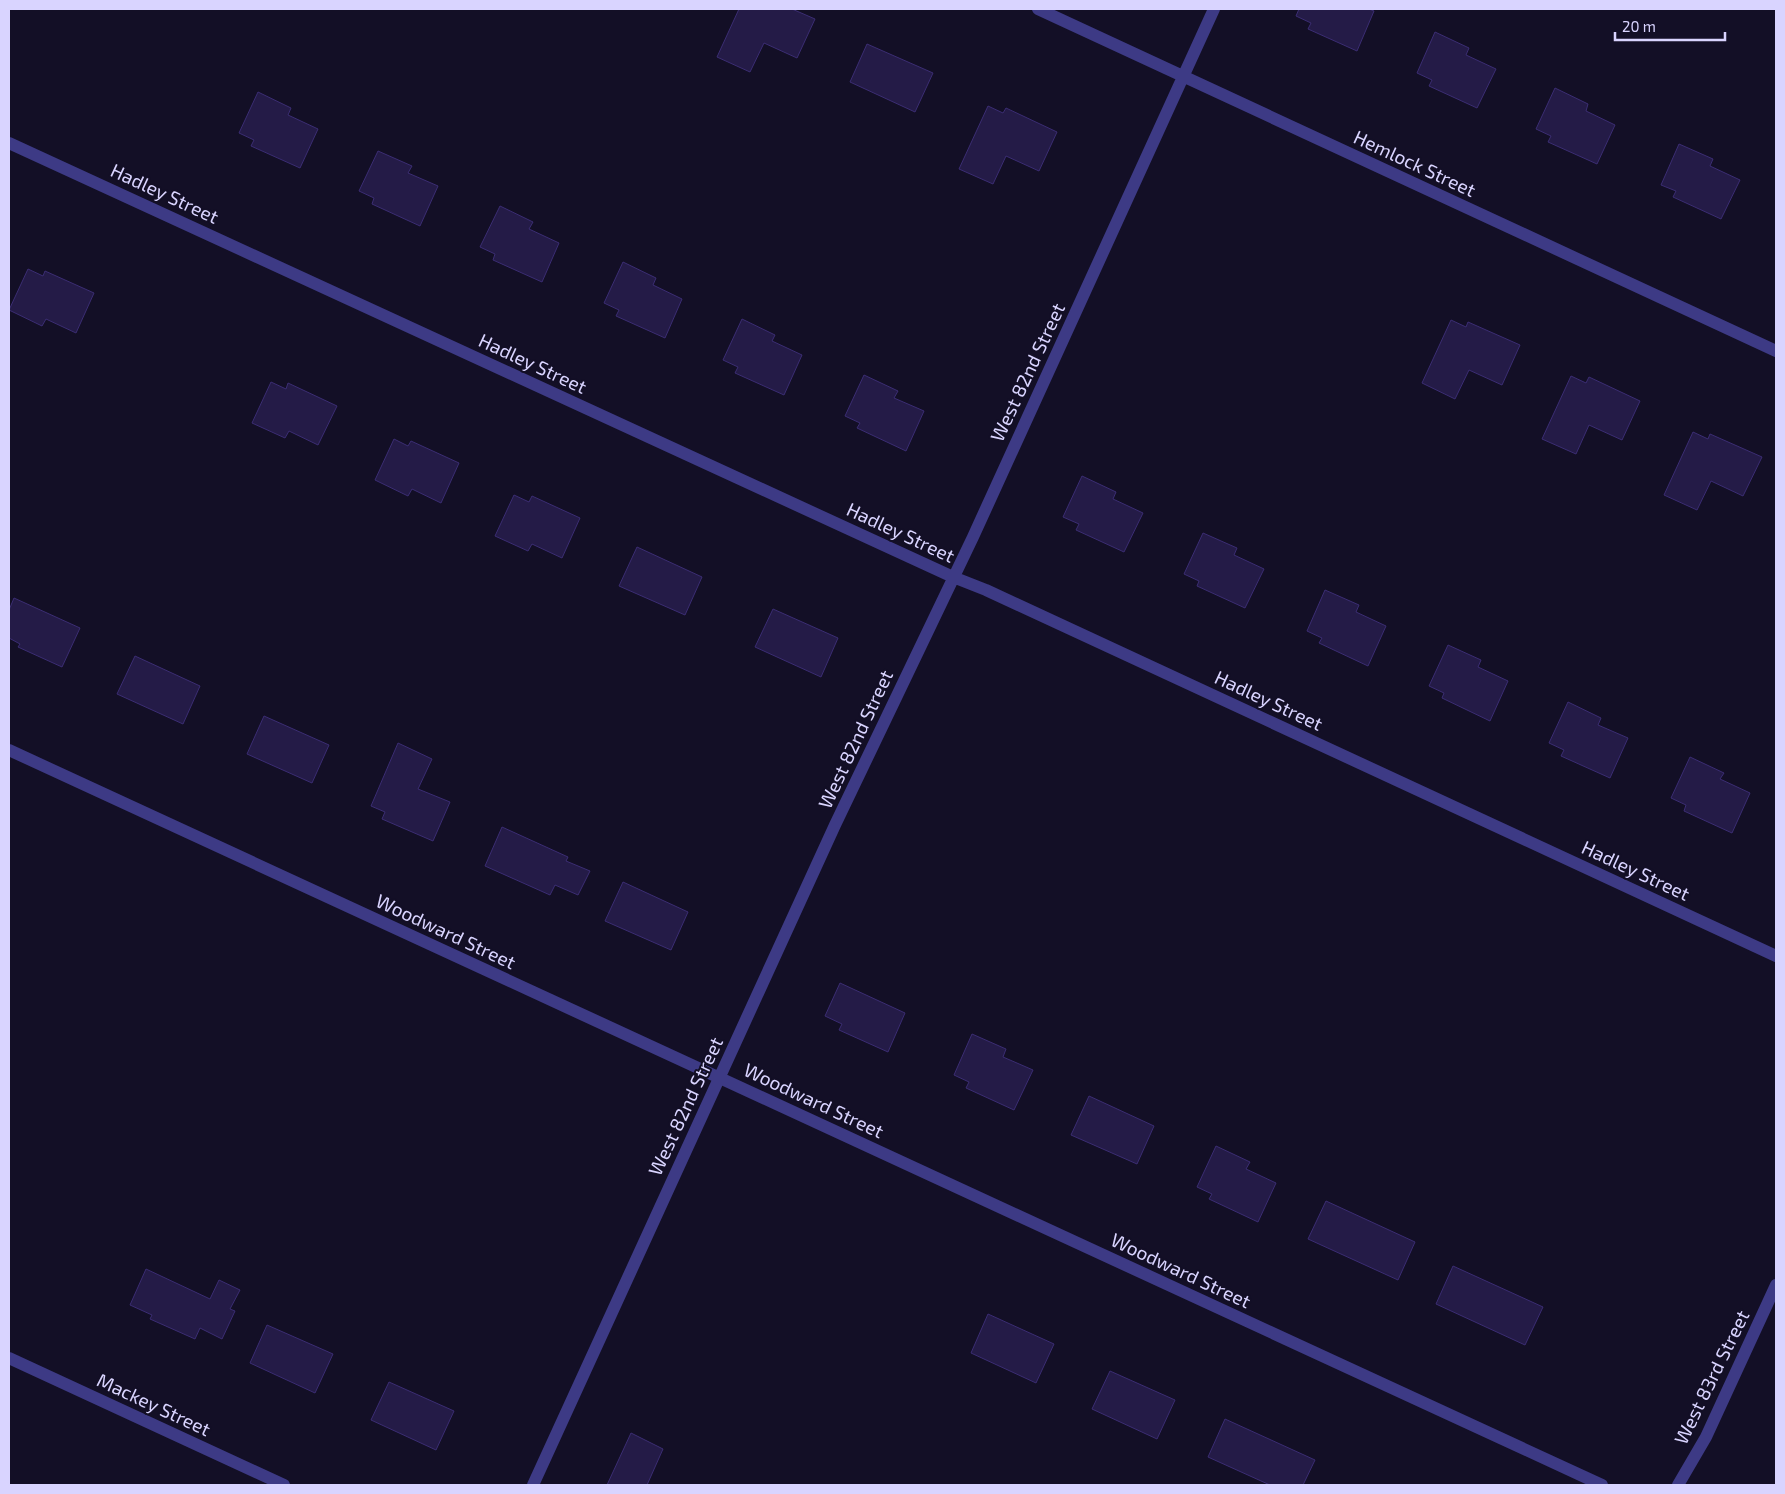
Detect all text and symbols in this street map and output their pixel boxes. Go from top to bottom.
scale bar [1615,10,1725,42]
text: 20 m [1622,17,1656,35]
street label: Hemlock Street [1350,125,1480,201]
street label: Hadley Street [107,158,223,228]
street label: West 82nd Street [985,299,1069,445]
street label: Hadley Street [475,328,591,398]
street label: Hadley Street [843,497,959,567]
street label: Hadley Street [1211,665,1327,735]
street label: West 82nd Street [813,666,897,812]
street label: Hadley Street [1578,835,1694,905]
street label: Woodward Street [372,889,520,973]
street label: West 82nd Street [643,1033,727,1179]
street label: Woodward Street [740,1058,888,1142]
street label: Woodward Street [1107,1228,1255,1312]
street label: West 83rd Street [1669,1306,1753,1448]
street label: Mackey Street [94,1368,214,1440]

